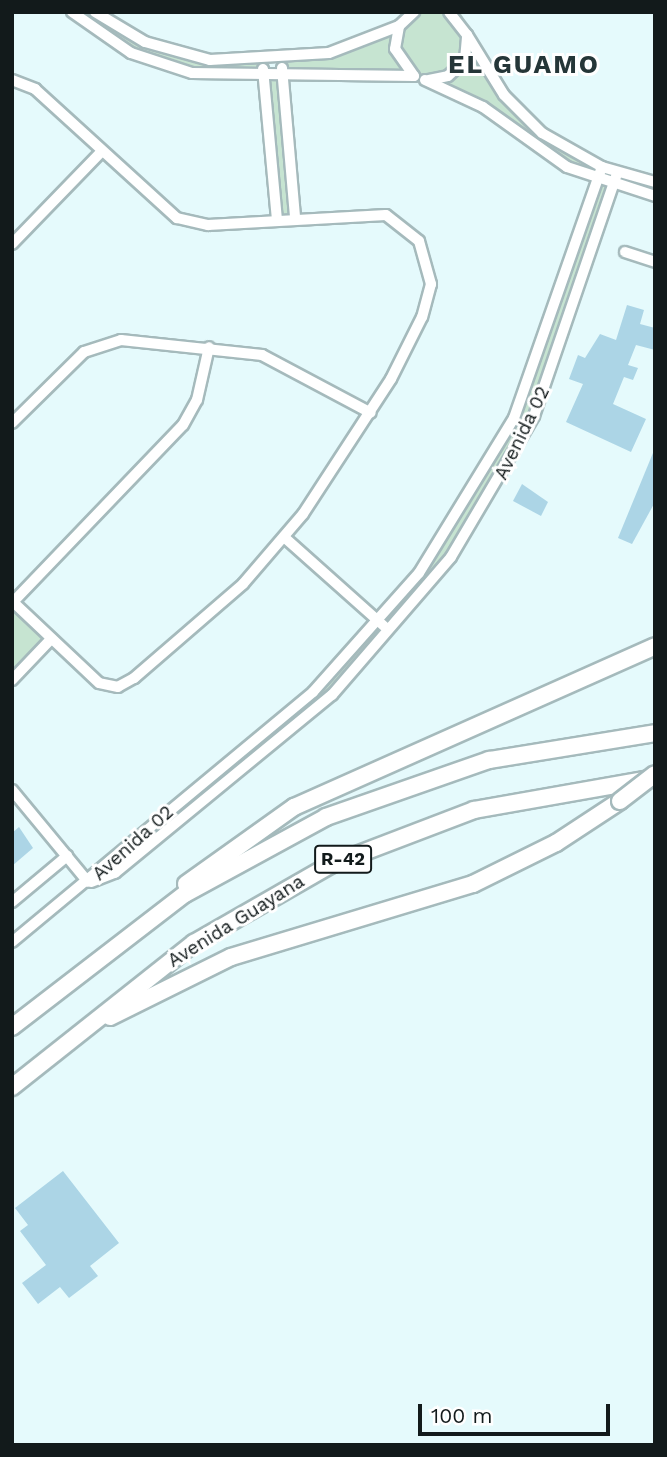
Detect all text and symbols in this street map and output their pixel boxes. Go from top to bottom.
district label: EL GUAMO [449,49,599,81]
street label: Avenida 02 [489,382,555,484]
street label: Avenida 02 [88,801,178,885]
road number: R-42 [313,844,373,874]
street label: Avenida Guayana [163,870,309,972]
scale bar [422,1390,614,1434]
text: 100 m [431,1403,493,1428]

